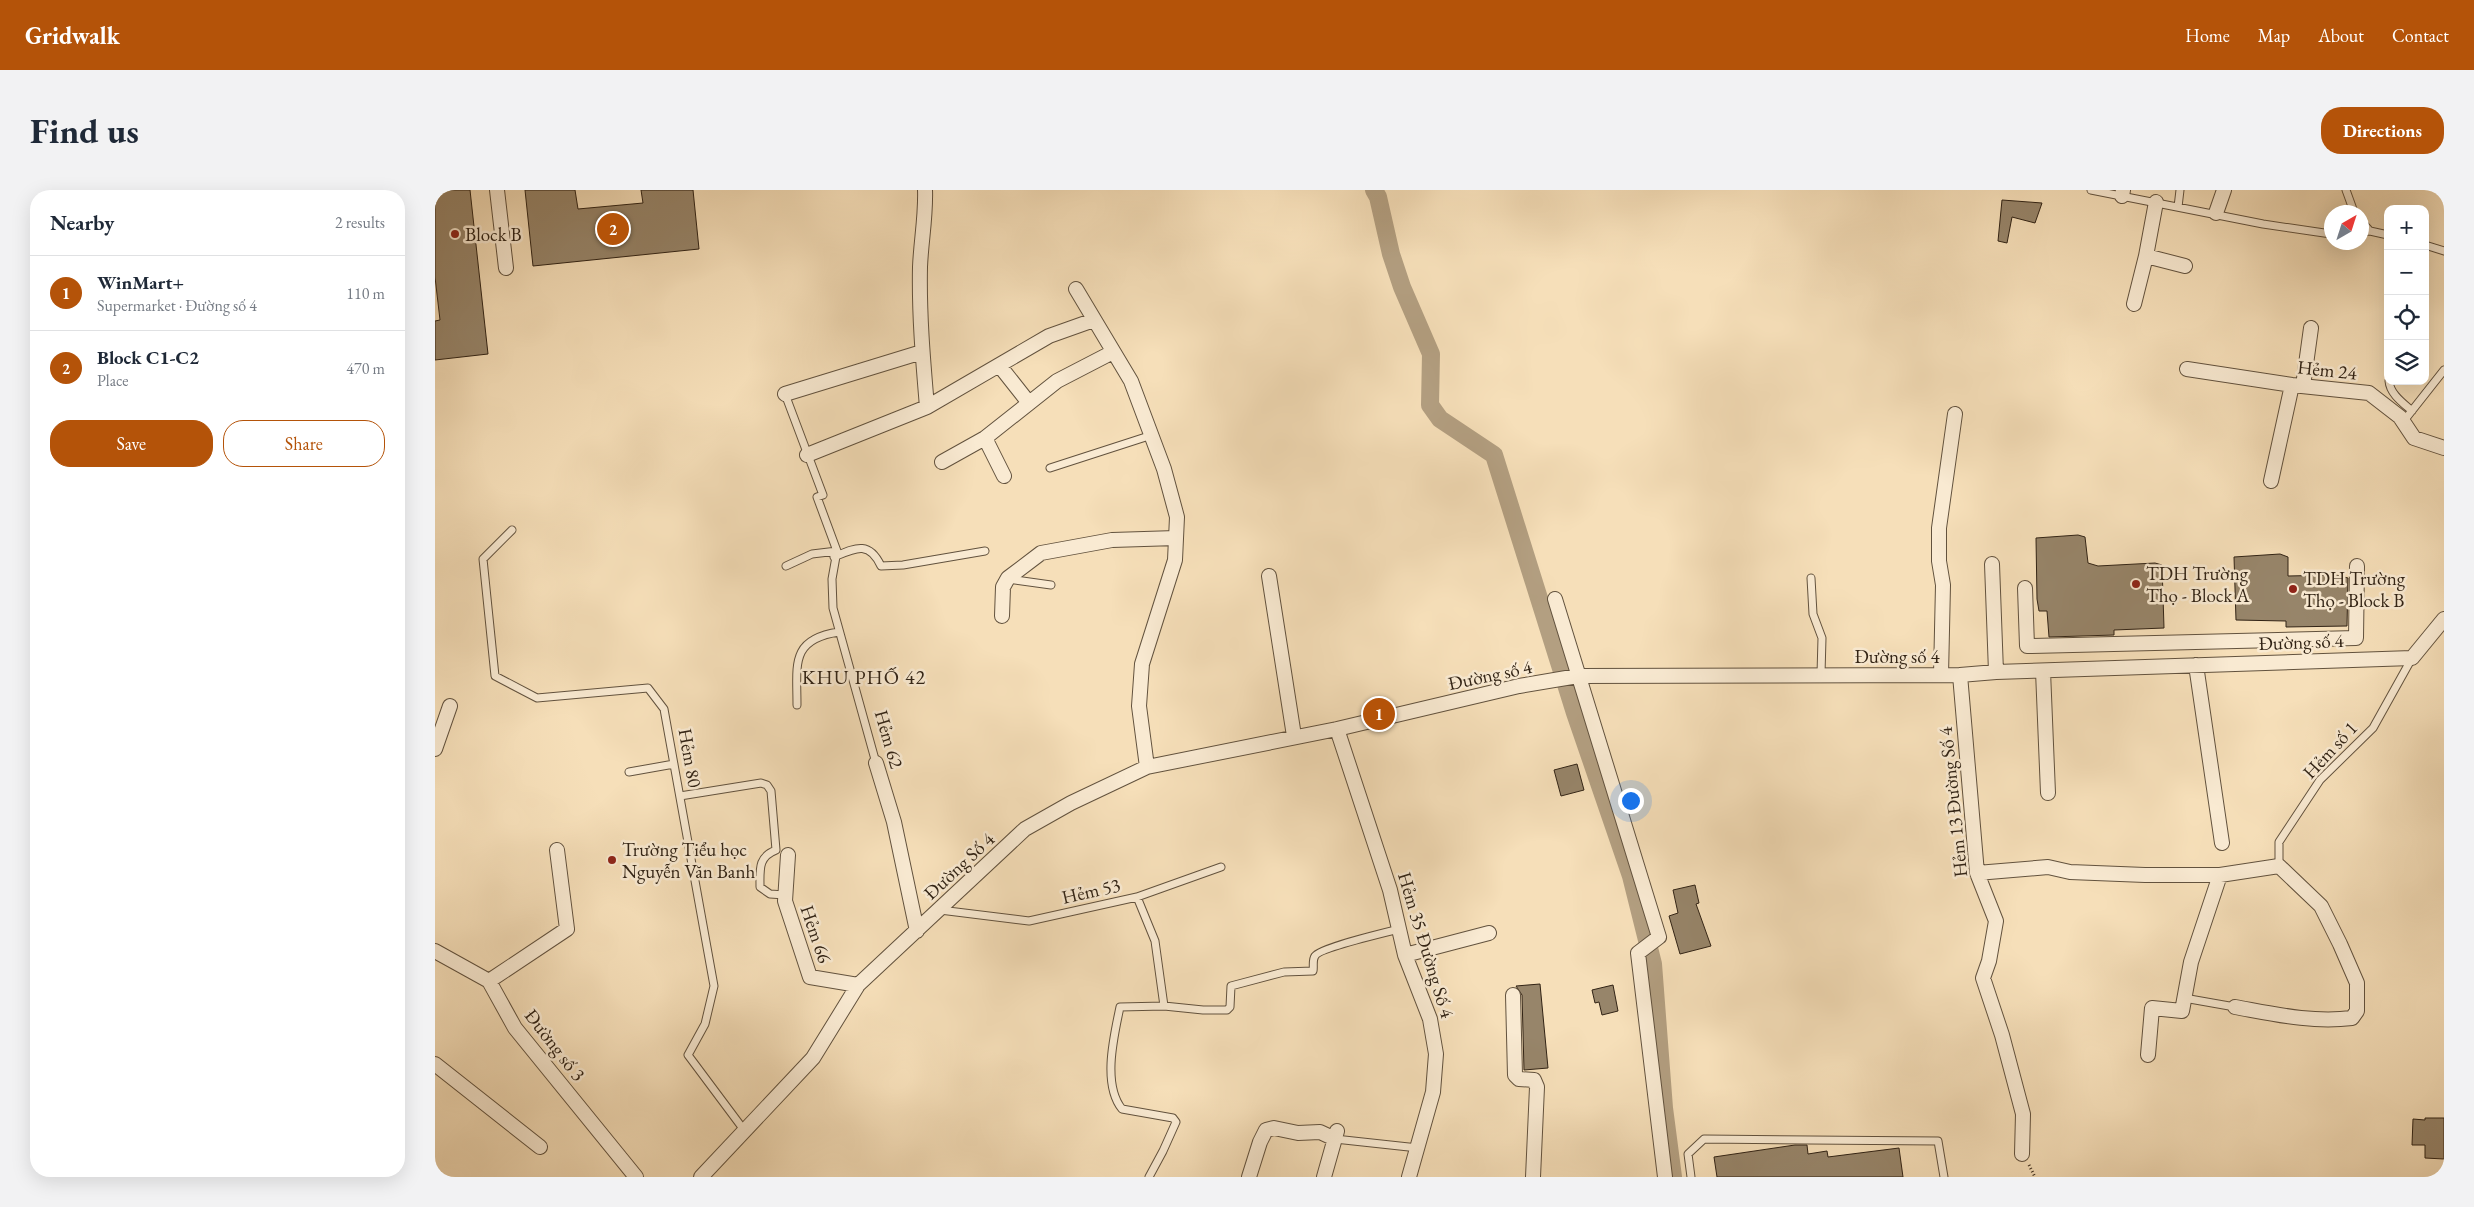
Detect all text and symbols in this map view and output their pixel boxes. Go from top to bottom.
text: Gridwalk [25,20,120,51]
text: Home [2185,24,2230,47]
text: Map [2258,24,2290,47]
text: About [2318,24,2364,47]
text: Contact [2392,24,2449,47]
button: Directions [2321,107,2444,154]
text: Find us [30,108,139,153]
north arrow [2324,205,2369,250]
map controls [2384,205,2429,385]
button: + [2384,205,2429,250]
text: Nearby [50,209,114,236]
pin: 2 [597,210,629,248]
text: 2 results [335,212,385,233]
place label: Block B [465,222,522,247]
marker: Block B [449,228,461,240]
button: − [2384,250,2429,295]
text: WinMart+ [97,270,184,295]
text: 1 [62,283,70,304]
text: 110 m [346,283,385,304]
text: Supermarket · Đường số 4 [97,295,257,316]
button: locate [2384,295,2429,340]
button: layers [2384,340,2429,385]
text: Block C1-C2 [97,345,199,370]
street label: Hẻm 24 [2296,354,2359,386]
text: 2 [62,358,70,379]
text: 470 m [346,358,385,379]
text: Place [97,370,129,391]
button: Save [50,420,213,467]
button: Share [223,420,385,467]
place label: TDH Trường Thọ - Block A [2146,561,2250,608]
place label: TDH Trường Thọ - Block B [2303,566,2406,613]
marker: TDH Trường Thọ - Block A [2130,578,2142,590]
marker: TDH Trường Thọ - Block B [2287,583,2299,595]
street label: Đường số 4 [2258,628,2345,656]
street label: Đường số 4 [1854,644,1940,669]
street label: Đường số 4 [1446,654,1535,696]
district label: KHU PHỐ 42 [802,664,926,690]
pin: 1 [1363,695,1395,733]
street label: Hẻm 62 [869,707,909,771]
street label: Hẻm số 1 [2297,716,2363,784]
street label: Hẻm 13 Đường Số 4 [1933,725,1973,879]
street label: Hẻm 80 [673,726,707,790]
your location [1618,788,1644,814]
street label: Đường Số 4 [918,826,1000,905]
place label: Trường Tiểu học Nguyễn Văn Banh [622,837,755,884]
marker: Trường Tiểu học Nguyễn Văn Banh [606,854,618,866]
street label: Hẻm 35 Đường Số 4 [1392,869,1460,1022]
street label: Hẻm 53 [1059,872,1123,910]
street label: Hẻm 66 [794,902,838,966]
street label: Đường số 3 [519,1004,591,1086]

